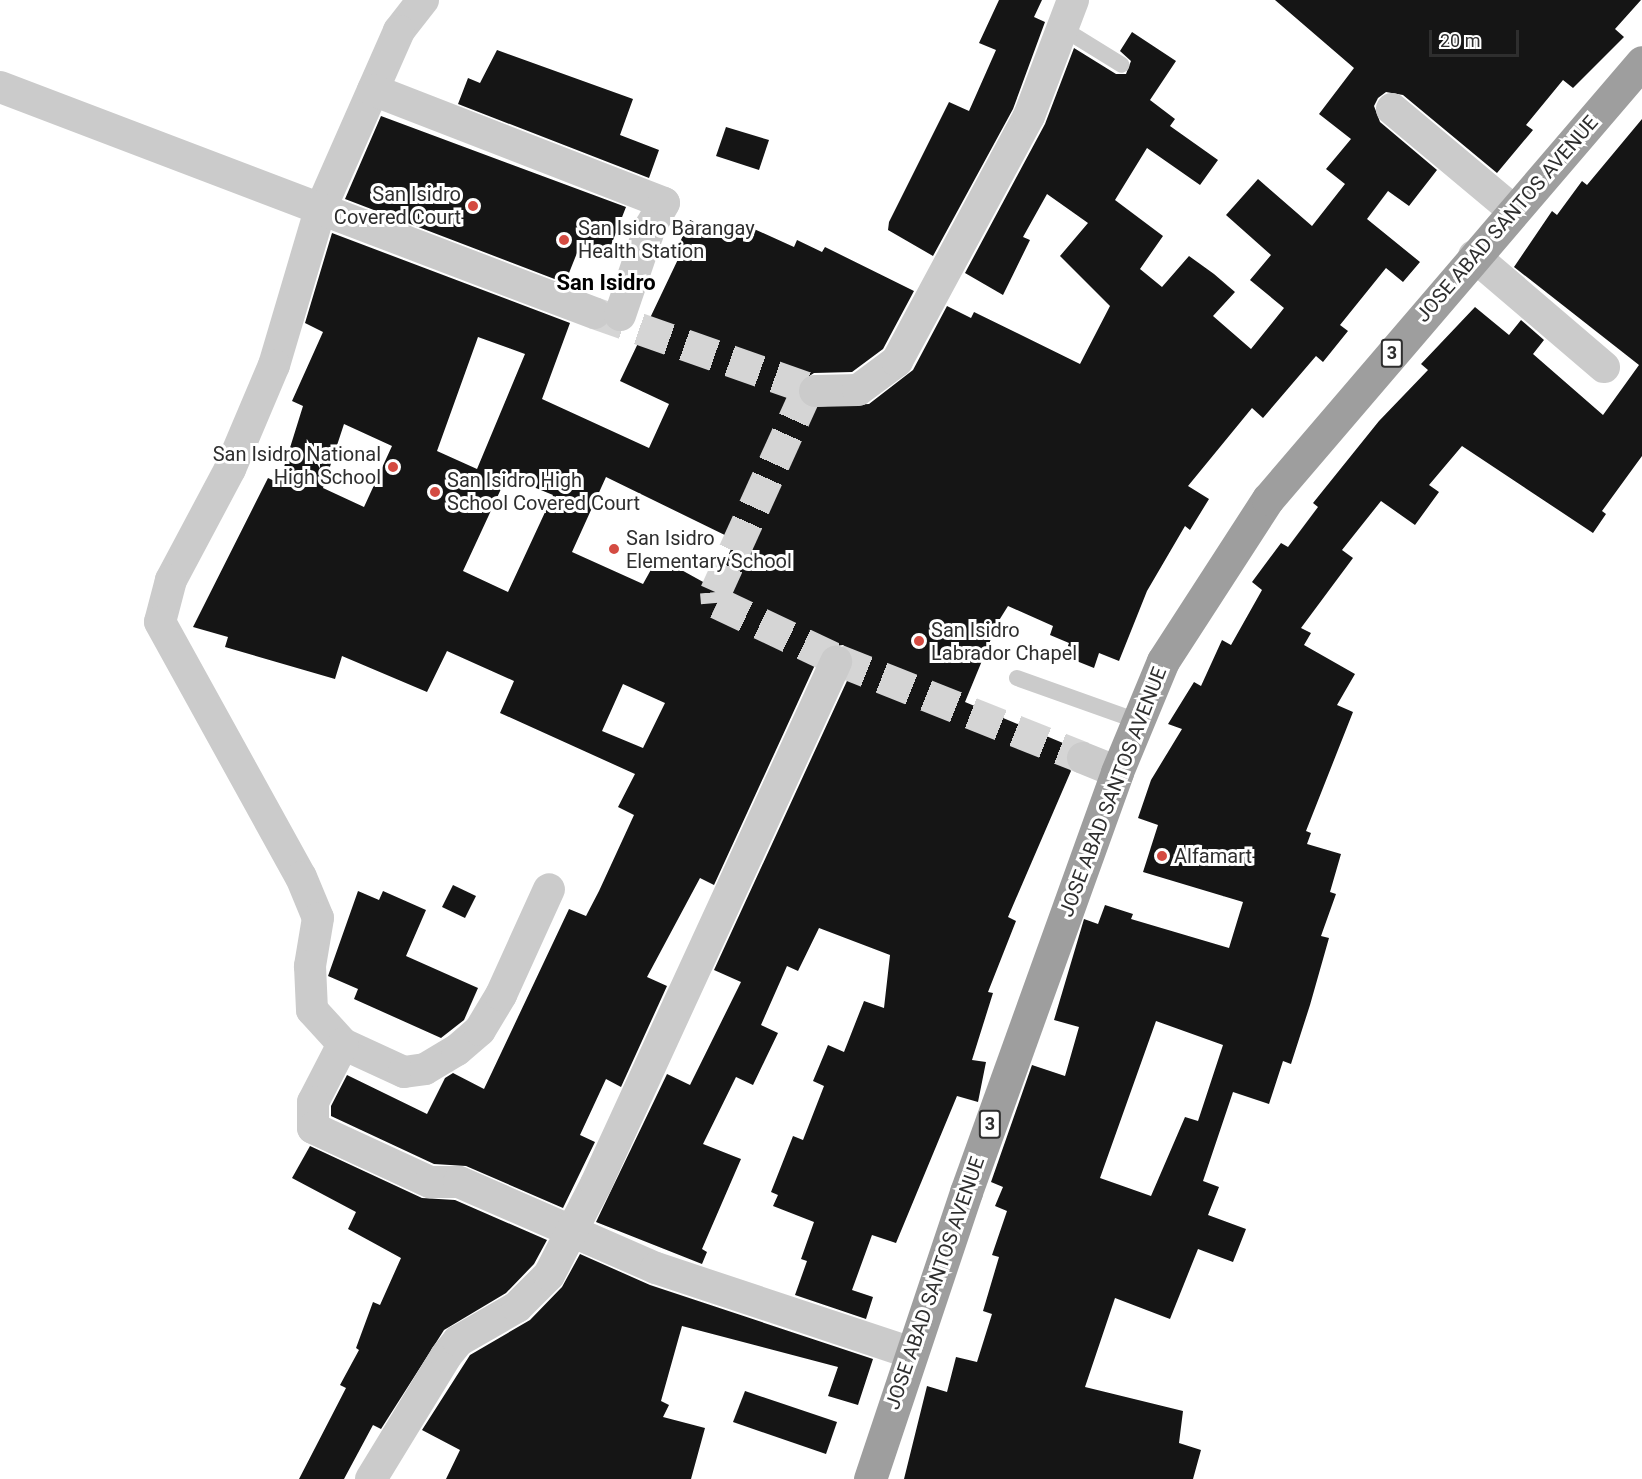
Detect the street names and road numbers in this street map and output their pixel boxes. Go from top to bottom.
street label: JOSE ABAD SANTOS AVENUE [1411,111,1603,327]
road number: 3 [1380,338,1404,368]
street label: JOSE ABAD SANTOS AVENUE [1054,664,1172,920]
road number: 3 [978,1109,1002,1139]
street label: JOSE ABAD SANTOS AVENUE [880,1153,990,1413]

